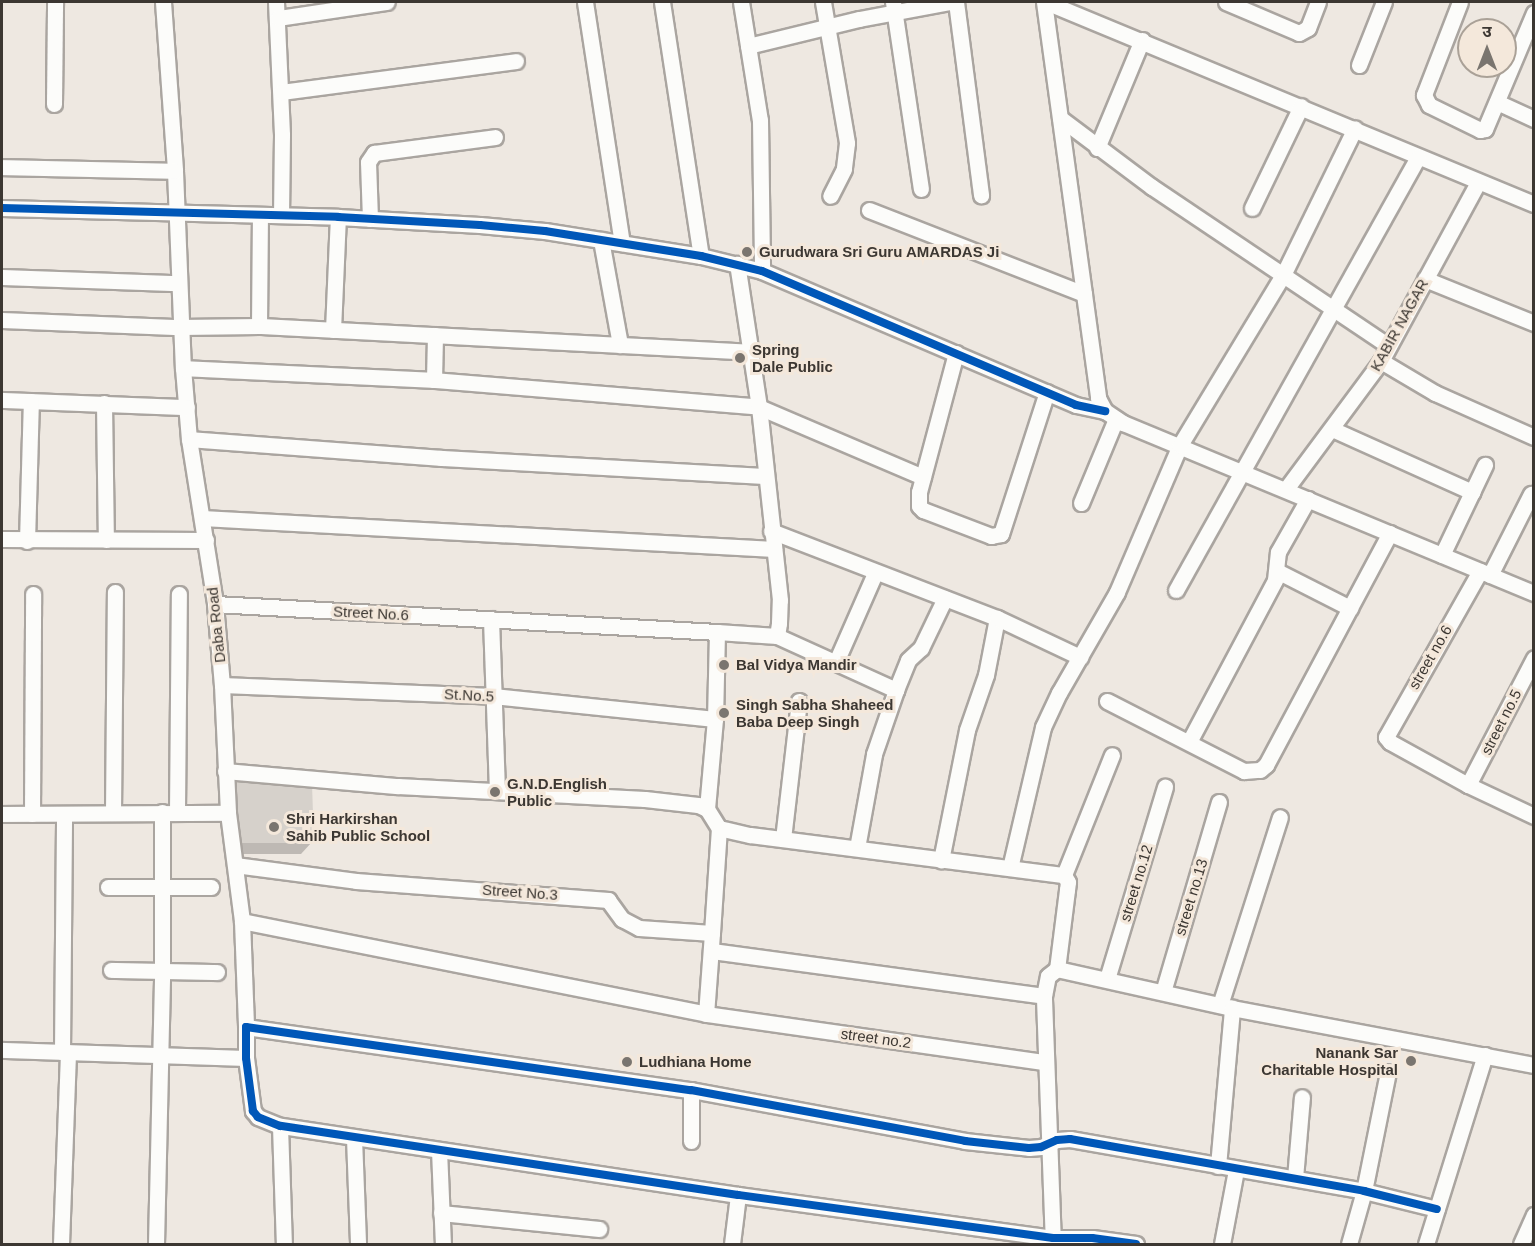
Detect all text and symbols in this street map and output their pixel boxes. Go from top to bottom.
north arrow [1457,18,1517,78]
text: उ [1482,23,1492,40]
place label: Gurudwara Sri Guru AMARDAS Ji [759,243,1000,261]
marker: Gurudwara Sri Guru AMARDAS Ji [740,245,754,259]
street label: KABIR NAGAR [1366,276,1432,374]
place label: Spring Dale Public [752,340,833,375]
marker: Spring Dale Public [733,351,747,365]
street label: Daba Road [203,586,229,664]
street label: Street No.6 [333,602,409,624]
street label: street no.6 [1404,622,1456,692]
place label: Bal Vidya Mandir [736,656,857,674]
marker: Bal Vidya Mandir [717,658,731,672]
street label: St.No.5 [444,685,494,705]
street label: street no.5 [1477,686,1525,758]
place label: Singh Sabha Shaheed Baba Deep Singh [736,695,894,730]
marker: Singh Sabha Shaheed Baba Deep Singh [717,706,731,720]
place label: G.N.D.English Public [507,774,607,809]
marker: G.N.D.English Public [488,785,502,799]
place label: Shri Harkirshan Sahib Public School [286,809,430,844]
marker: Shri Harkirshan Sahib Public School [267,820,281,834]
street label: street no.12 [1116,842,1156,924]
street label: street no.13 [1171,856,1211,938]
street label: Street No.3 [482,880,558,904]
street label: street no.2 [840,1024,912,1052]
place label: Nanank Sar Charitable Hospital [1261,1043,1398,1078]
marker: Nanank Sar Charitable Hospital [1402,1052,1420,1070]
place label: Ludhiana Home [639,1053,752,1071]
marker: Ludhiana Home [620,1055,634,1069]

